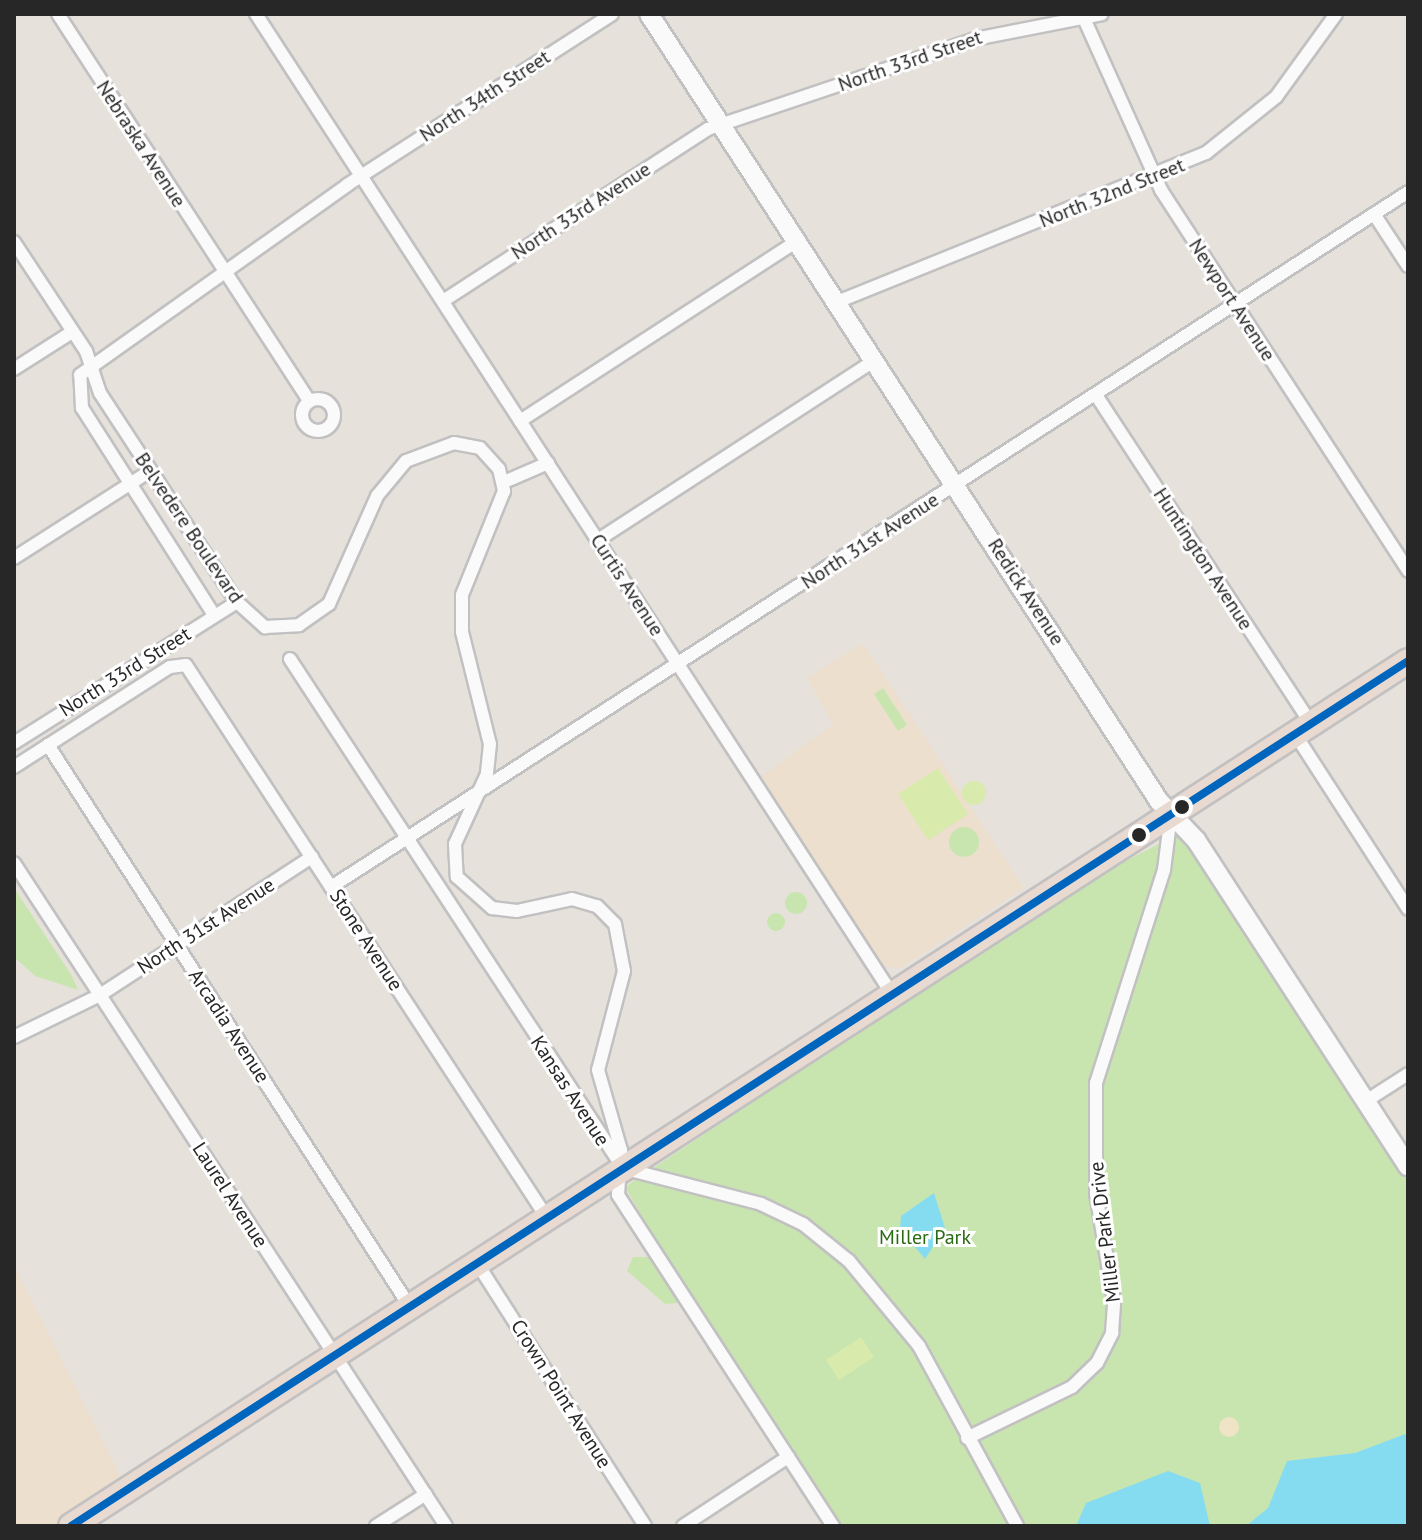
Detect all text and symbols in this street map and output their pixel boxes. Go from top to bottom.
street label: North 33rd Street [835,25,985,97]
street label: North 34th Street [415,45,555,147]
street label: Nebraska Avenue [91,76,191,212]
street label: North 32nd Street [1036,153,1188,233]
street label: North 33rd Avenue [507,157,655,265]
street label: Newport Avenue [1183,234,1281,366]
street label: Belvedere Boulevard [130,448,248,608]
street label: Huntington Avenue [1148,483,1258,635]
street label: North 31st Avenue [797,488,943,594]
street label: Curtis Avenue [585,529,669,641]
street label: Redick Avenue [982,534,1070,650]
street label: North 33rd Street [55,622,195,722]
unlabelled marker [1174,799,1190,815]
unlabelled marker [1131,827,1147,843]
street label: North 31st Avenue [133,873,279,979]
street label: Stone Avenue [324,884,408,996]
street label: Arcadia Avenue [183,964,275,1088]
street label: Kansas Avenue [525,1031,615,1151]
street label: Laurel Avenue [187,1138,273,1252]
street label: Miller Park Drive [1084,1160,1126,1304]
park label: Miller Park [879,1225,971,1249]
street label: Crown Point Avenue [505,1315,617,1473]

